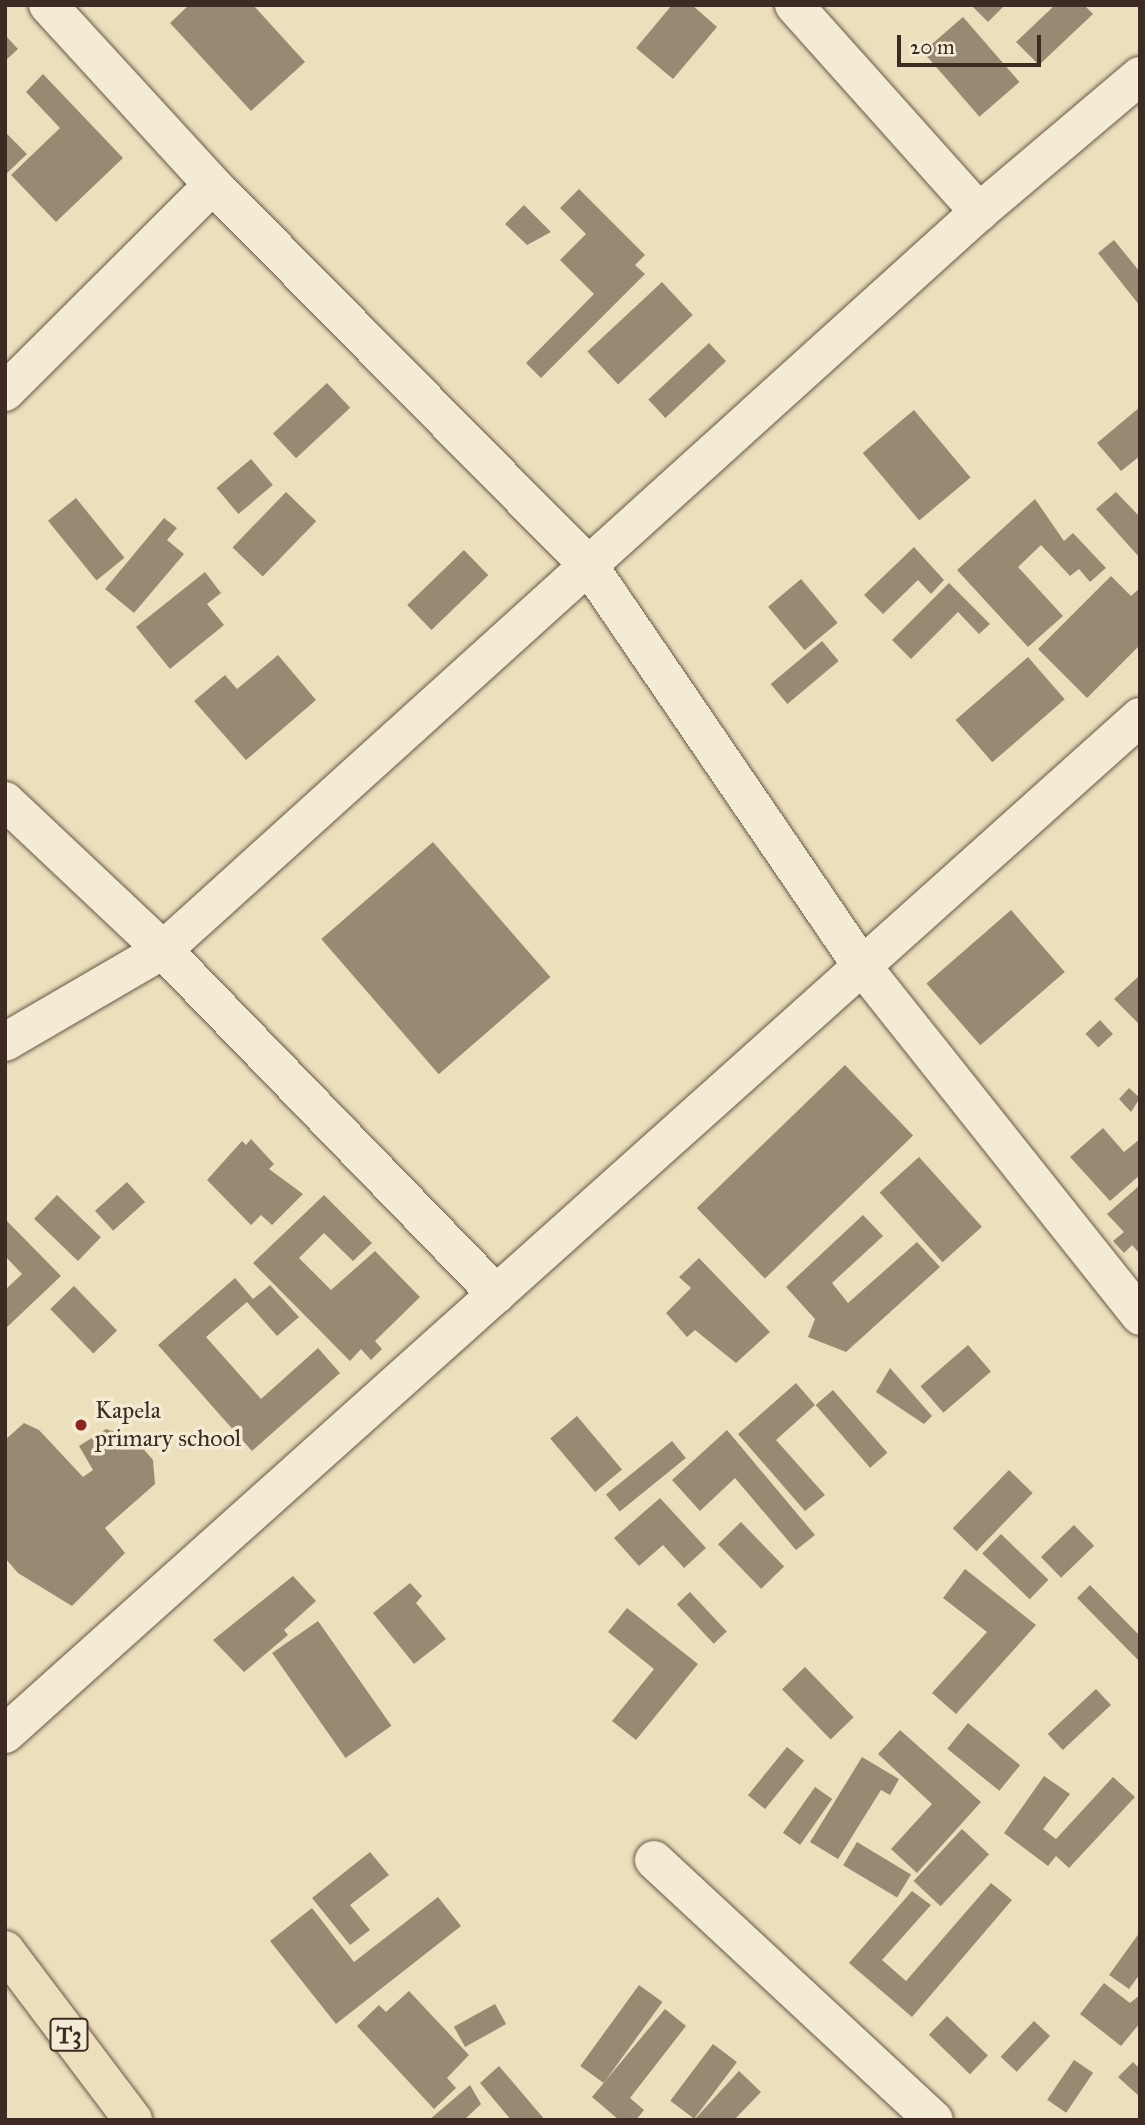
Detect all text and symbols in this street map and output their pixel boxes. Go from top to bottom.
scale bar [900,21,1044,65]
text: 20 m [910,34,955,60]
place label: Kapela primary school [95,1397,241,1453]
marker: Kapela primary school [73,1417,89,1433]
road number: T3 [48,2016,90,2054]

